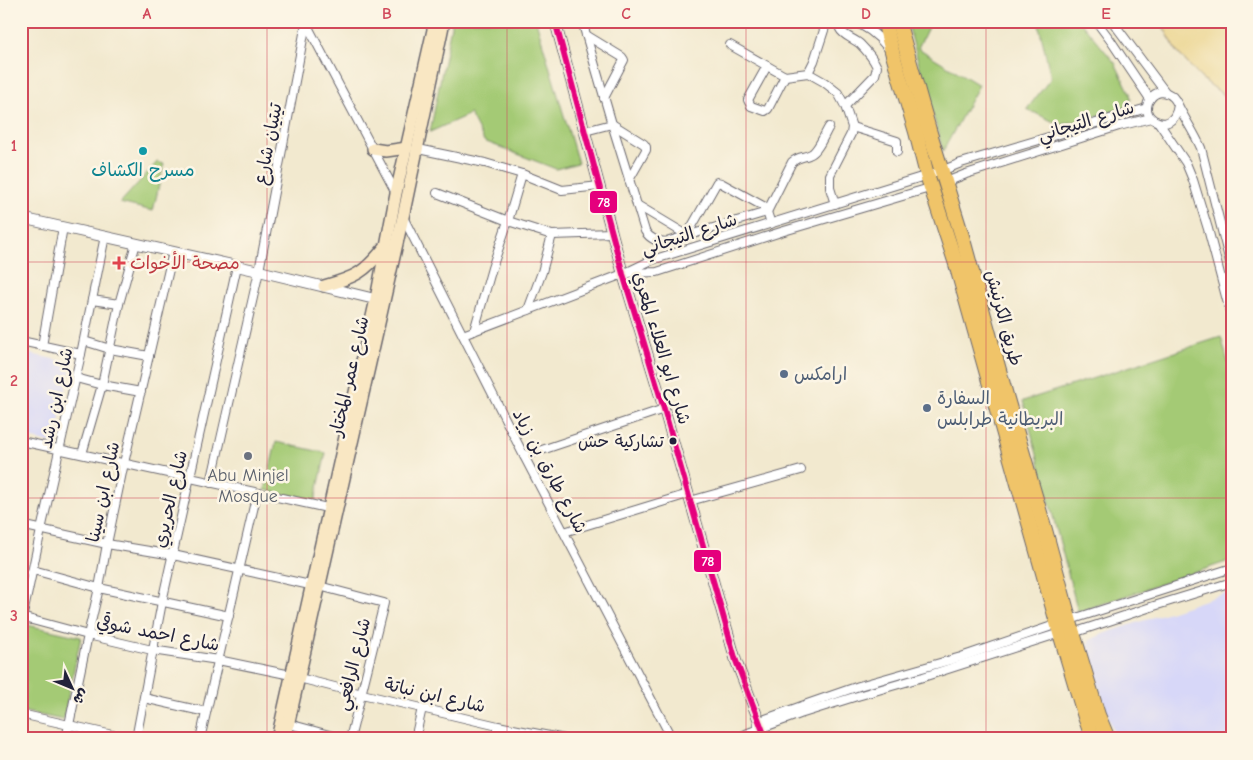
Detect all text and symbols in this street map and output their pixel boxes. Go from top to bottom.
text: A [143,5,152,23]
text: B [382,5,392,23]
text: C [621,5,631,23]
text: D [861,5,871,23]
text: E [1101,5,1111,23]
street label: شارع التيجاني [1035,97,1138,151]
street label: تيتيان شارع [250,101,288,187]
text: 1 [11,137,17,155]
marker: مسرح الكشاف [137,145,149,157]
place label: مسرح الكشاف [91,160,195,182]
line badge: 78 [589,190,618,214]
text: 78 [597,194,611,211]
street label: شارع التيجاني [639,209,741,265]
place label: مصحة الأخوات [130,251,240,274]
marker: مصحة الأخوات [112,256,126,270]
street label: طريق الكرنيش [981,268,1026,368]
street label: شارع ابو العلاء المعري [626,269,695,428]
street label: شارع عمر المختار [325,314,374,440]
street label: شارع ابن رشد [36,346,78,451]
place label: ارامكس [794,364,847,385]
marker: ارامكس [778,368,790,380]
text: 2 [10,372,18,390]
place label: السفارة البريطانية طرابلس [937,388,1064,430]
marker: السفارة البريطانية طرابلس [921,402,933,414]
street label: شارع طارق بن زياد [507,405,591,538]
place label: تشاركية حش [578,432,665,451]
marker: تشاركية حش [668,436,678,446]
street label: شارع ابن سينا [83,440,125,545]
street label: شارع الحريري [149,448,194,550]
marker: Abu Minjel Mosque [242,450,254,462]
place label: Abu Minjel Mosque [207,465,289,507]
line badge: 78 [693,549,722,573]
text: 78 [701,553,715,570]
text: 3 [10,607,18,625]
street label: شارع احمد شوقي [94,609,222,658]
street label: شارع الرافعي [332,616,380,714]
north arrow [48,662,98,712]
street label: شارع ابن نباتة [382,674,487,718]
text: ش [70,685,92,708]

